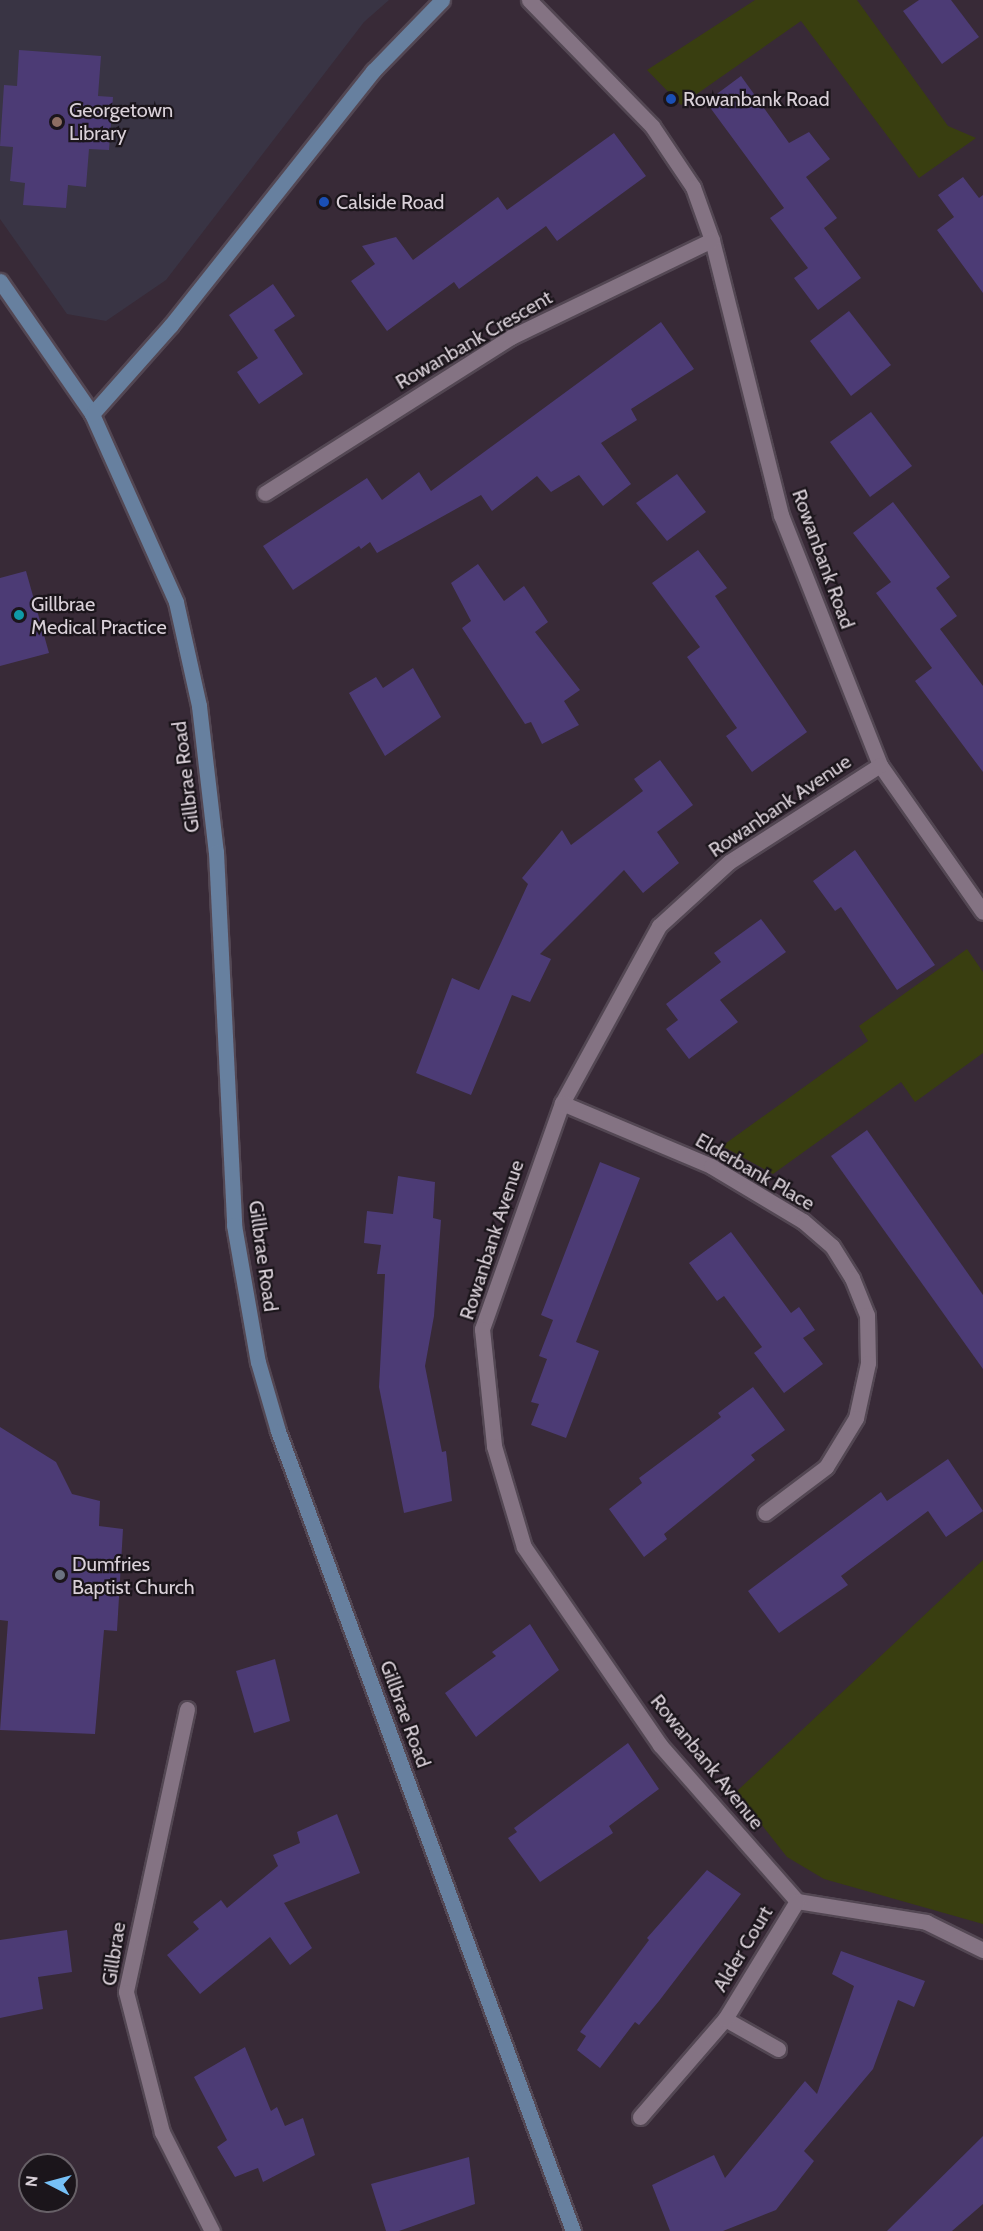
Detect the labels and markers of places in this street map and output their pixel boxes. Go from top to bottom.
place label: Rowanbank Road [683,87,829,111]
marker: Rowanbank Road [664,92,678,106]
place label: Georgetown Library [69,98,173,145]
marker: Georgetown Library [50,115,64,129]
place label: Calside Road [336,190,444,214]
marker: Calside Road [317,195,331,209]
place label: Gillbrae Medical Practice [31,592,167,639]
marker: Gillbrae Medical Practice [12,608,26,622]
place label: Dumfries Baptist Church [72,1552,195,1599]
marker: Dumfries Baptist Church [53,1568,67,1582]

